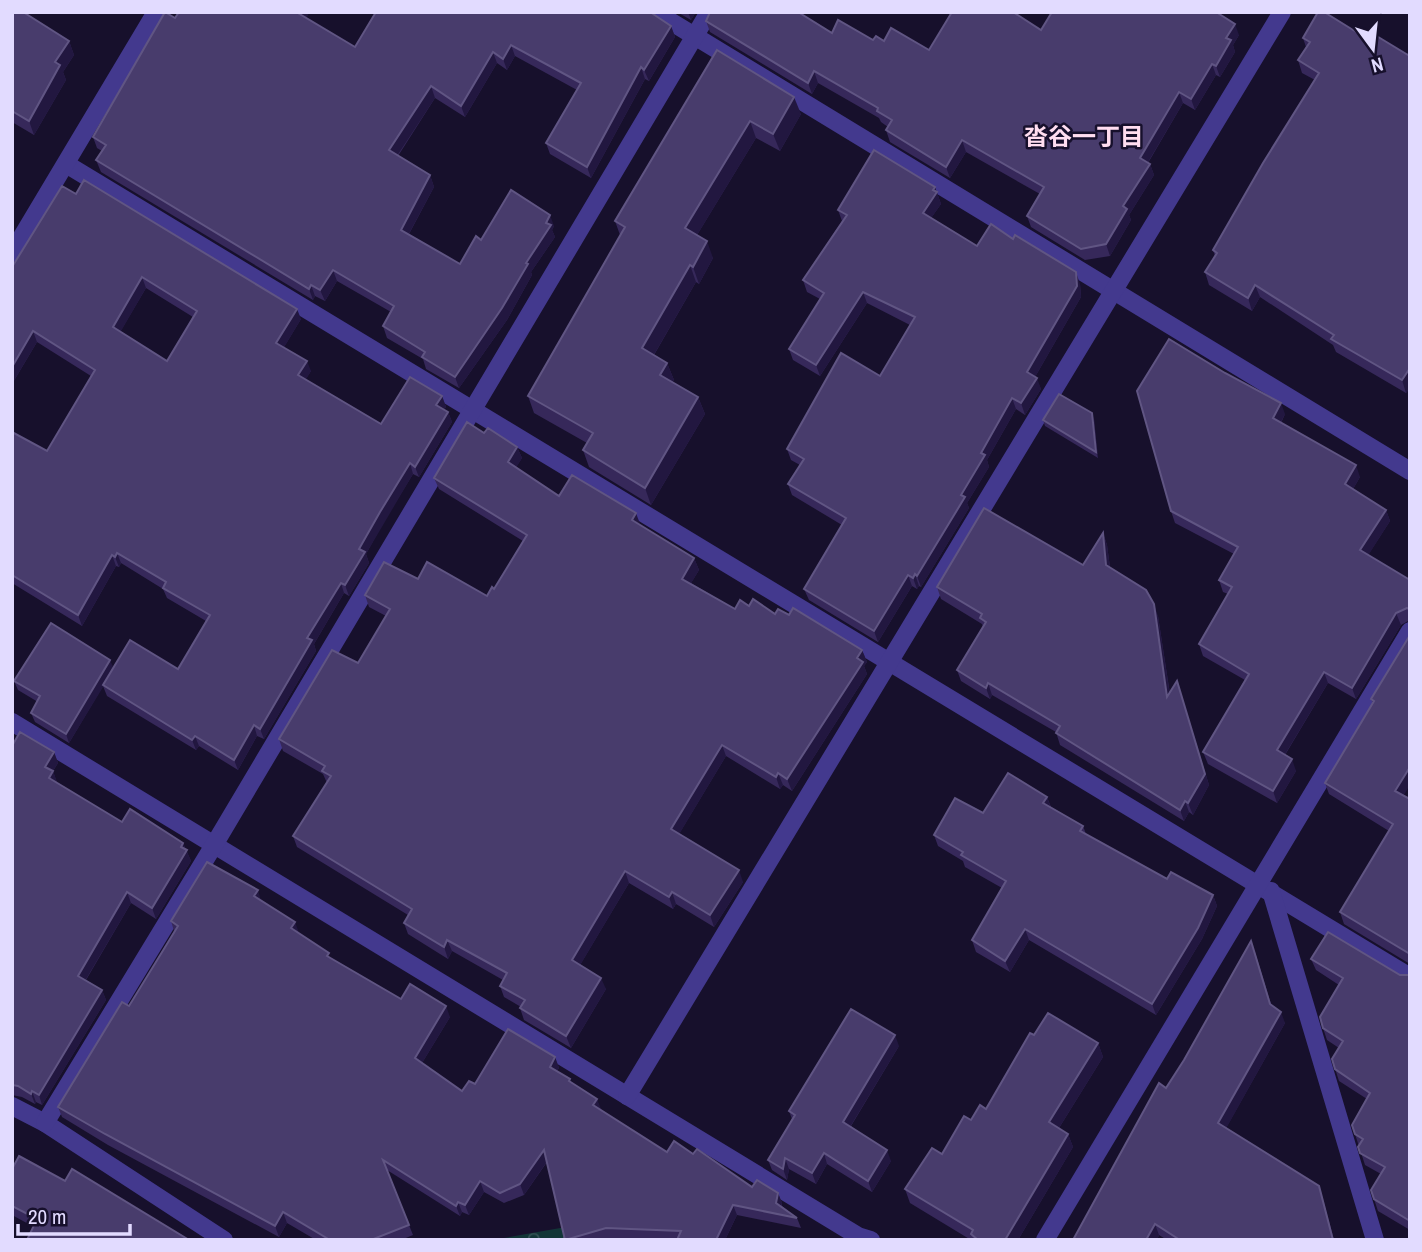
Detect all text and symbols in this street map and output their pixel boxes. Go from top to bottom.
north arrow [1338,14,1408,84]
text: N [1369,51,1386,79]
district label: 沓谷一丁目 [1024,120,1144,152]
scale bar [18,1192,130,1236]
text: 20 m [28,1202,66,1231]

